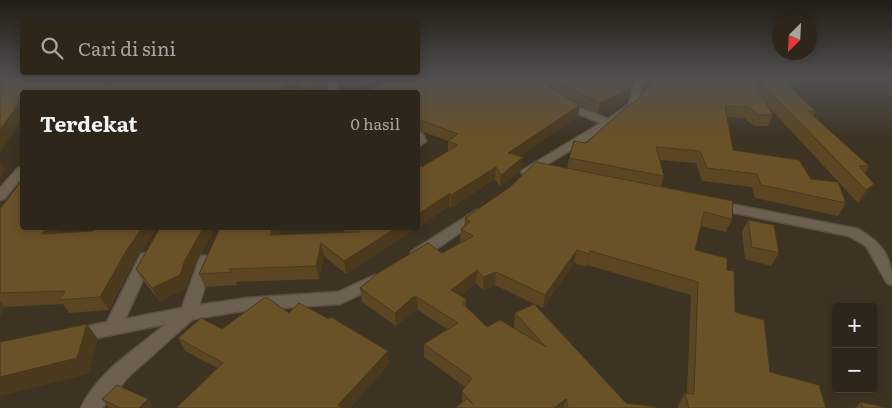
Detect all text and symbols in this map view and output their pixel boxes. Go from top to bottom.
north arrow [772,15,817,60]
search box [20,20,420,75]
icon: search [38,34,66,62]
text: Cari di sini [78,34,176,62]
text: Terdekat [40,107,138,138]
text: 0 hasil [351,111,400,135]
map controls [832,303,877,393]
button: + [832,303,877,348]
button: − [832,348,877,393]

